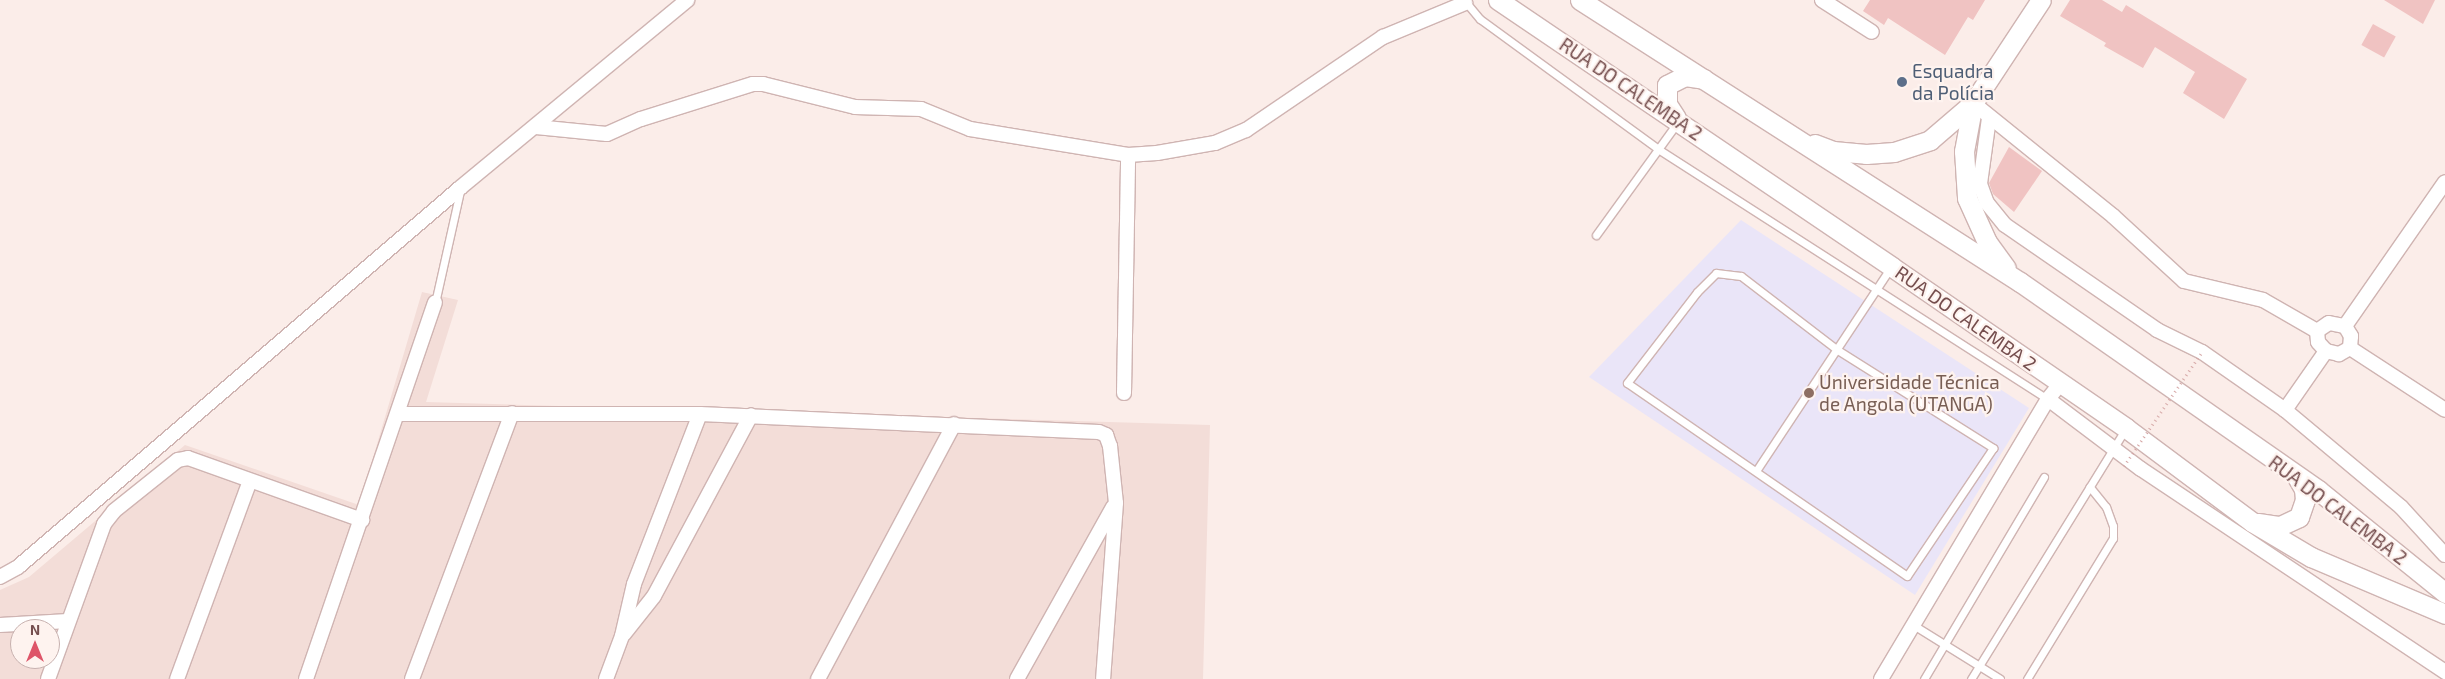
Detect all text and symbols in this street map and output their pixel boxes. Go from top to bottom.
street label: RUA DO CALEMBA 2 [1555,33,1707,145]
place label: Esquadra da Polícia [1912,60,1994,104]
marker: Esquadra da Polícia [1896,76,1908,88]
street label: RUA DO CALEMBA 2 [1891,260,2041,376]
place label: Universidade Técnica de Angola (UTANGA) [1819,371,2000,415]
marker: Universidade Técnica de Angola (UTANGA) [1803,387,1815,399]
street label: RUA DO CALEMBA 2 [2264,450,2412,570]
north arrow [10,619,60,669]
text: N [30,621,40,638]

